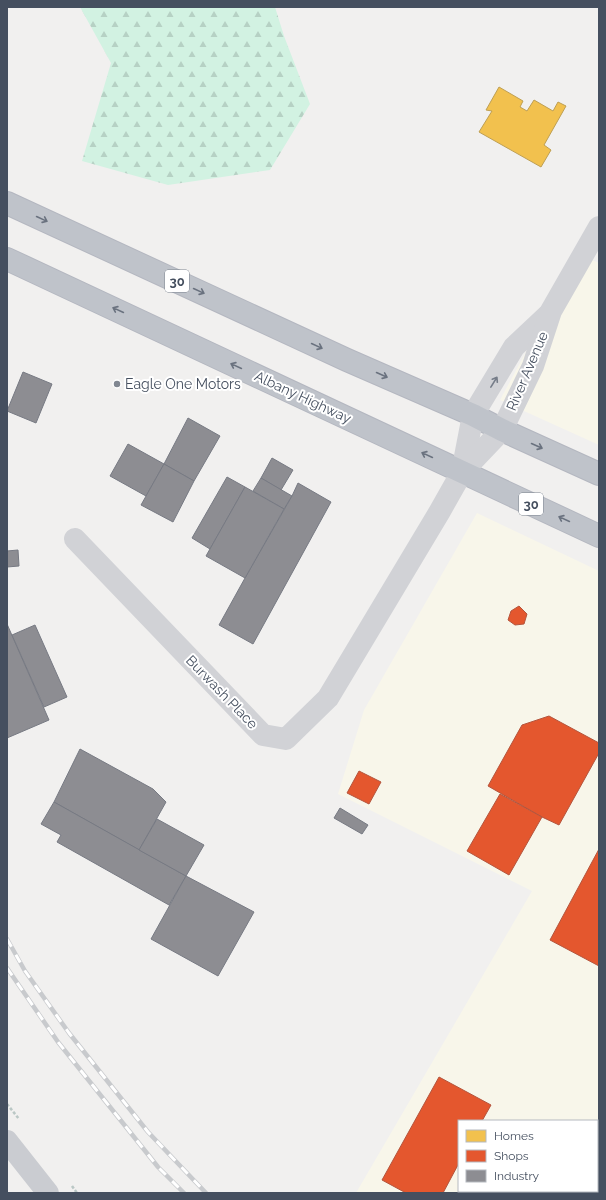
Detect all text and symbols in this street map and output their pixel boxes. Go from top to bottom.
one-way arrow [36,216,48,223]
road number: 30 [165,270,189,292]
one-way arrow [192,288,204,295]
one-way arrow [113,306,125,313]
street label: River Avenue [503,329,551,413]
one-way arrow [310,343,322,350]
one-way arrow [230,362,242,369]
street label: Albany Highway [252,368,354,427]
one-way arrow [376,372,388,380]
place label: Eagle One Motors [125,376,241,392]
one-way arrow [490,376,498,388]
marker: Eagle One Motors [112,379,122,389]
one-way arrow [531,443,543,450]
one-way arrow [421,451,433,458]
road number: 30 [519,493,543,515]
one-way arrow [558,515,570,522]
street label: Burwash Place [183,652,261,732]
legend [458,1120,598,1192]
text: Homes [494,1129,534,1143]
text: Shops [494,1149,529,1163]
text: Industry [494,1169,540,1183]

